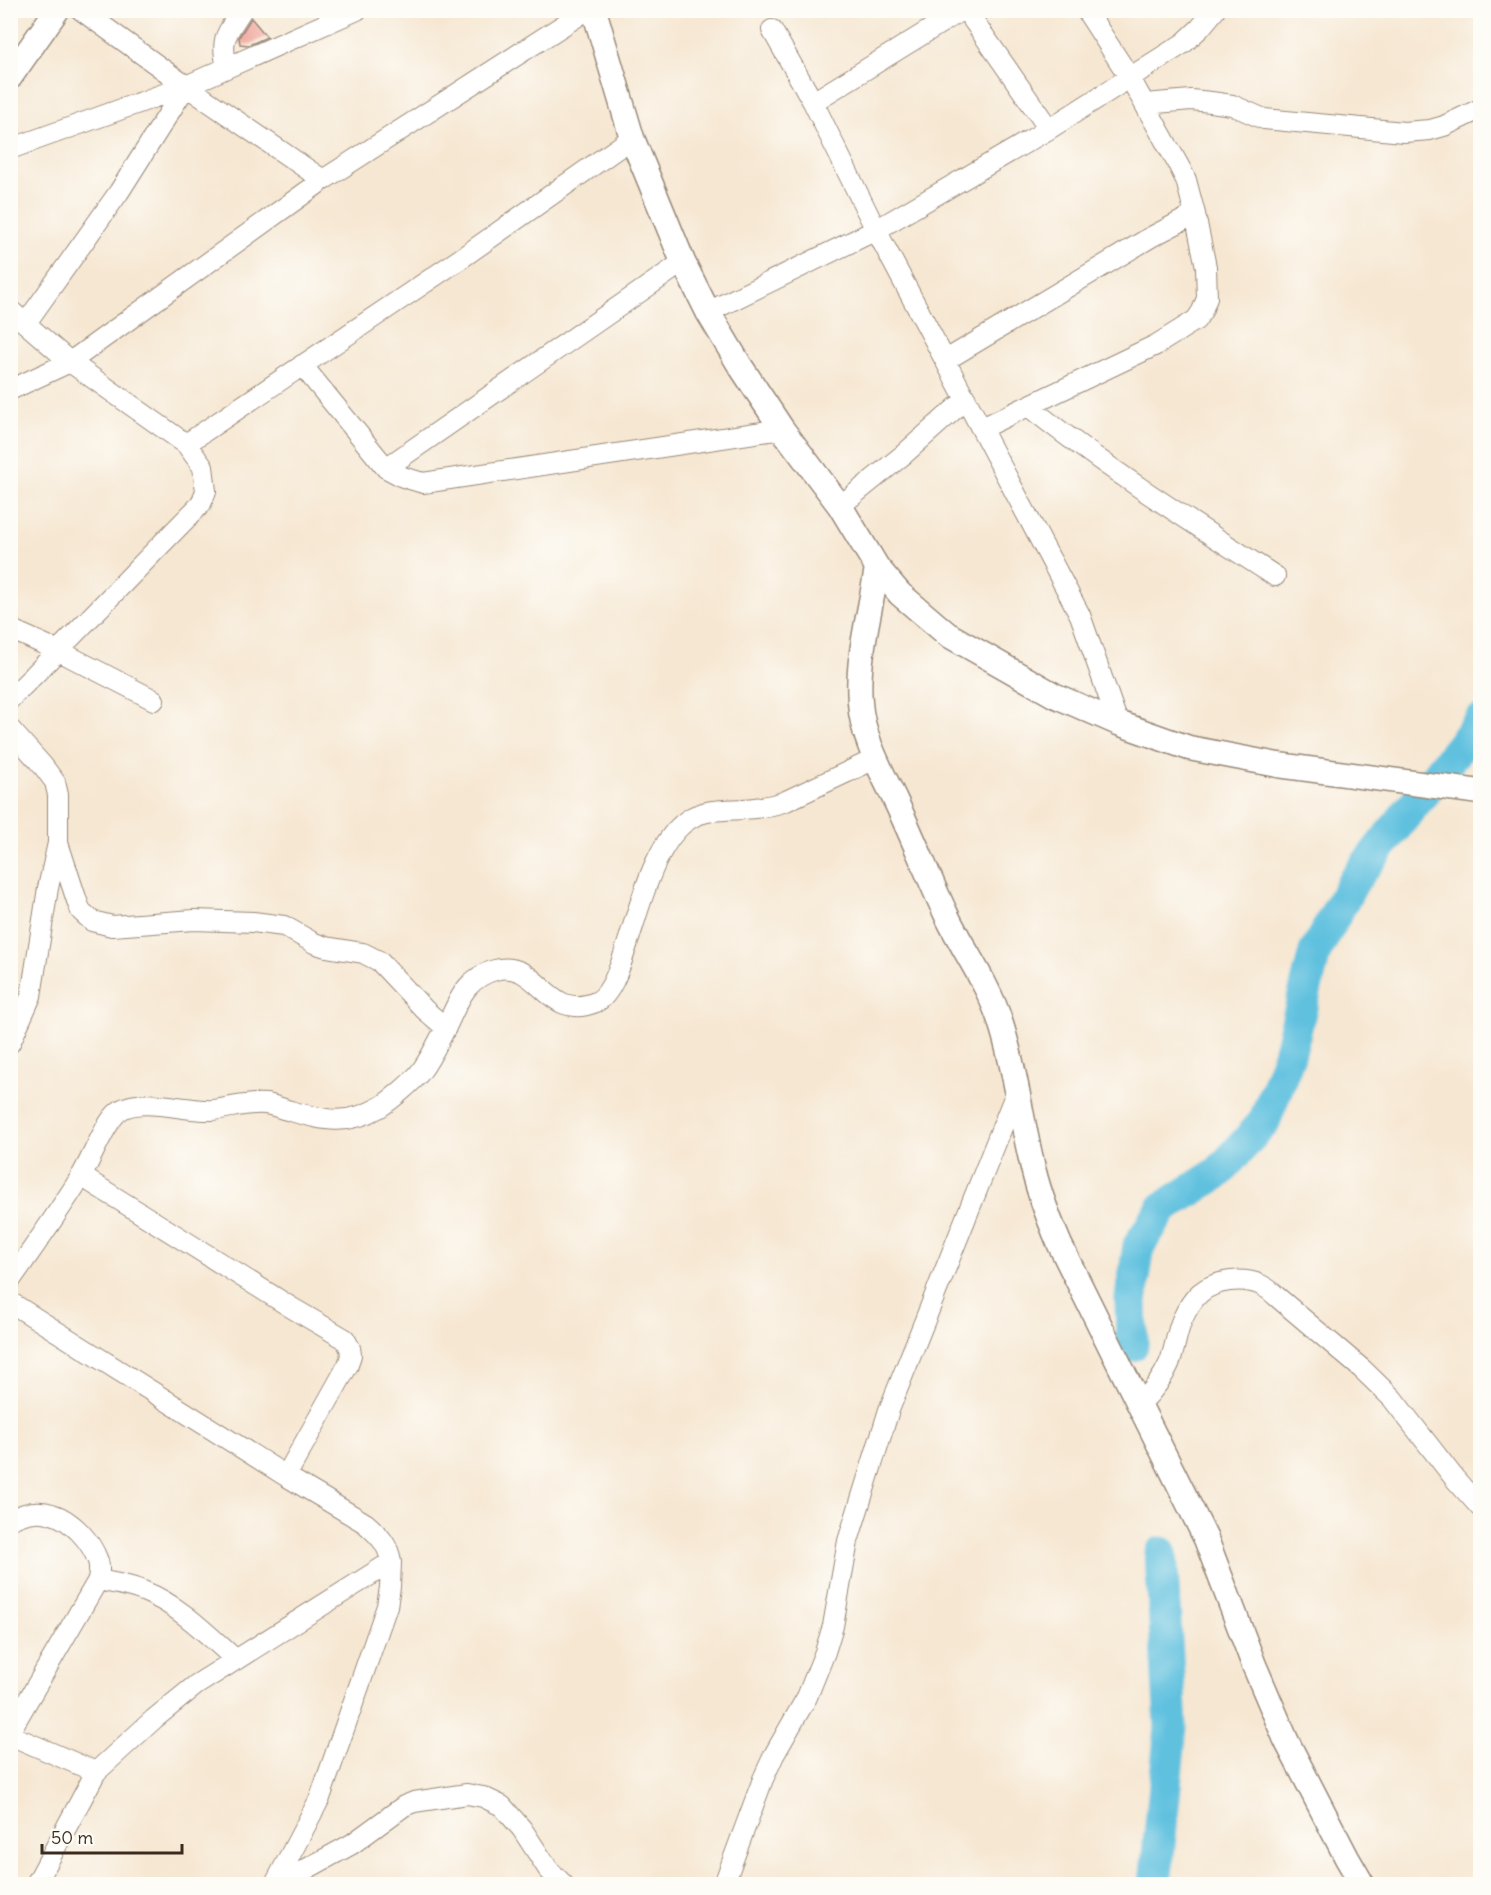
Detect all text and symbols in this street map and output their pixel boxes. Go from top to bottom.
scale bar [42,1817,182,1855]
text: 50 m [51,1826,93,1849]

